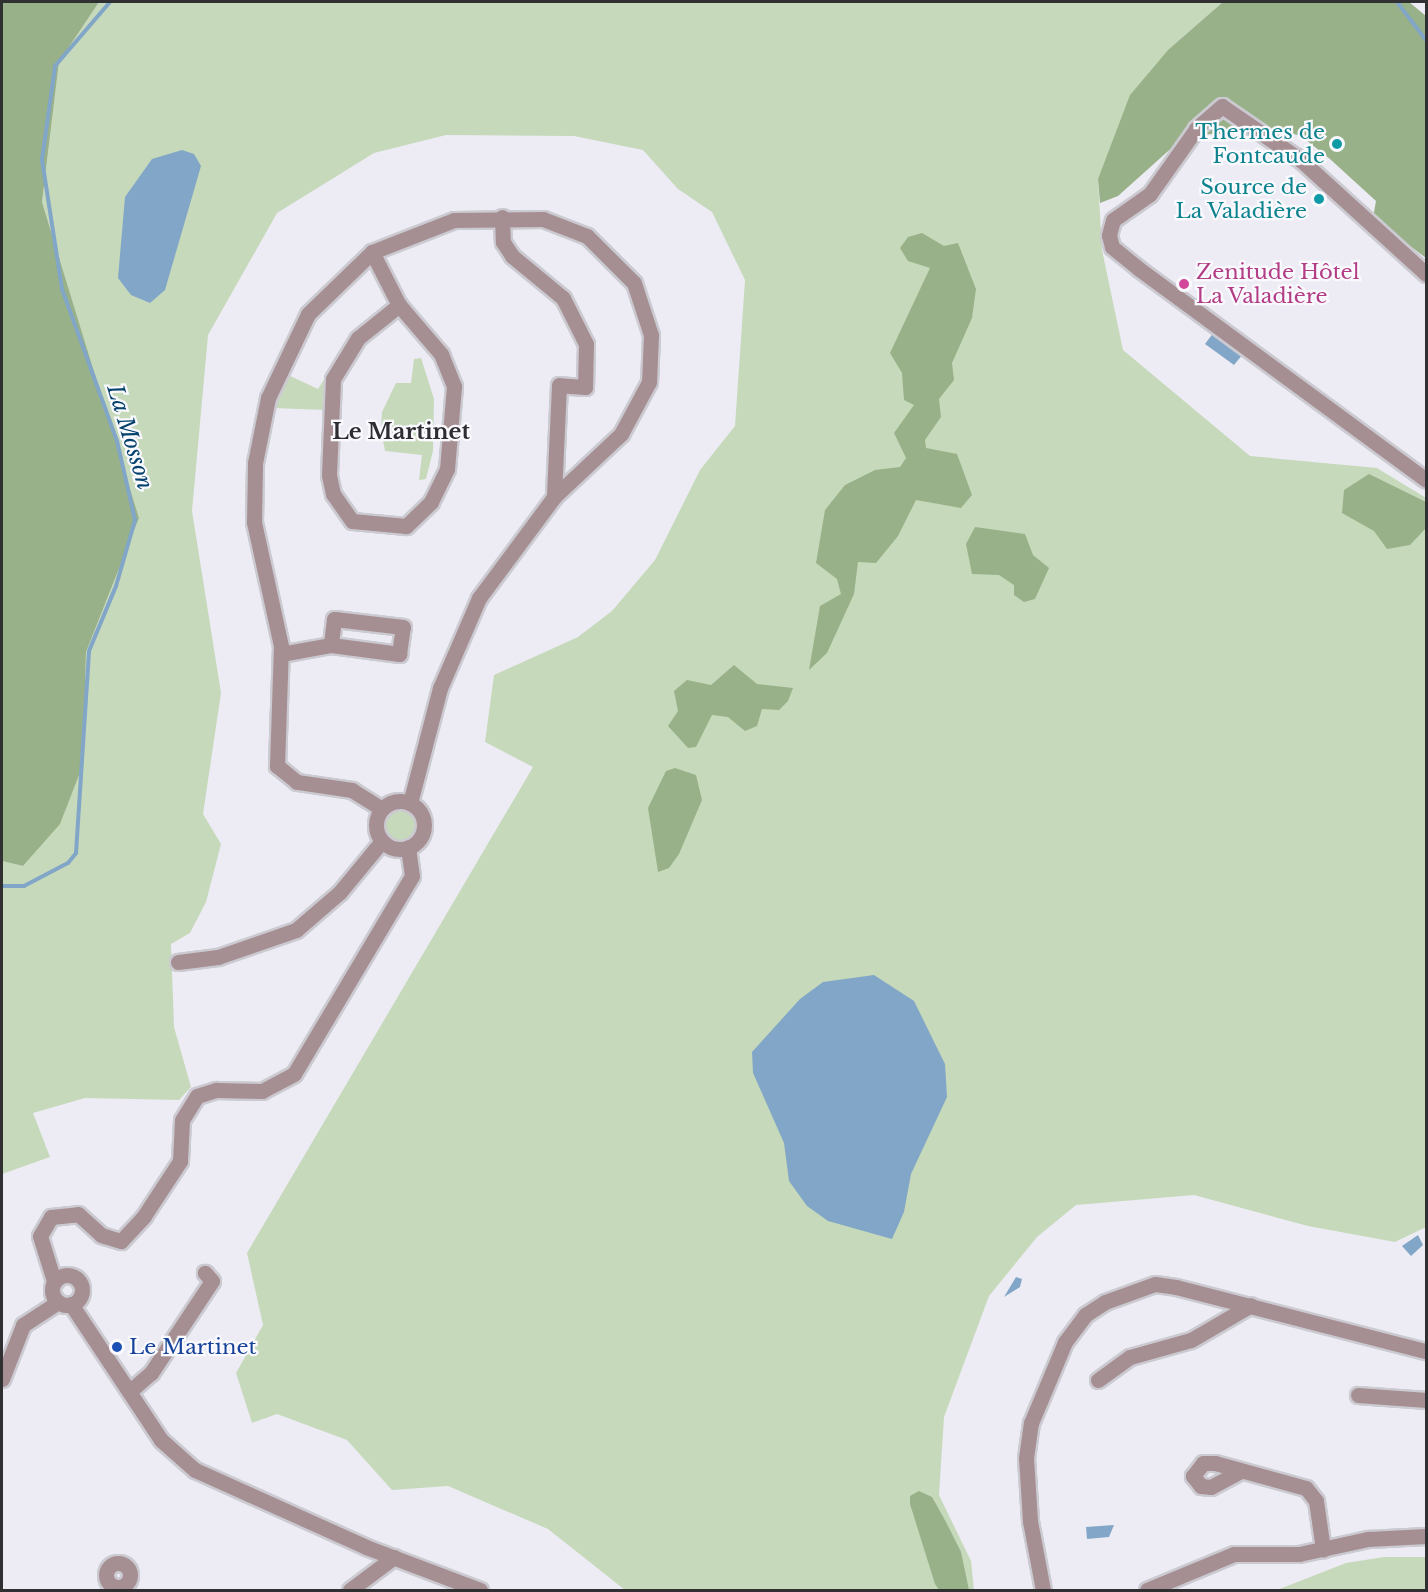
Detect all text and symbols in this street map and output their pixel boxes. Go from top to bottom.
place label: Thermes de Fontcaude [1195,119,1325,169]
marker: Thermes de Fontcaude [1330,137,1344,151]
place label: Source de La Valadière [1174,174,1307,224]
marker: Source de La Valadière [1312,192,1326,206]
place label: Zenitude Hôtel La Valadière [1196,259,1359,309]
marker: Zenitude Hôtel La Valadière [1177,277,1191,291]
water label: La Mosson [101,381,159,493]
district label: Le Martinet [332,419,470,445]
place label: Le Martinet [129,1334,256,1360]
marker: Le Martinet [110,1340,124,1354]

